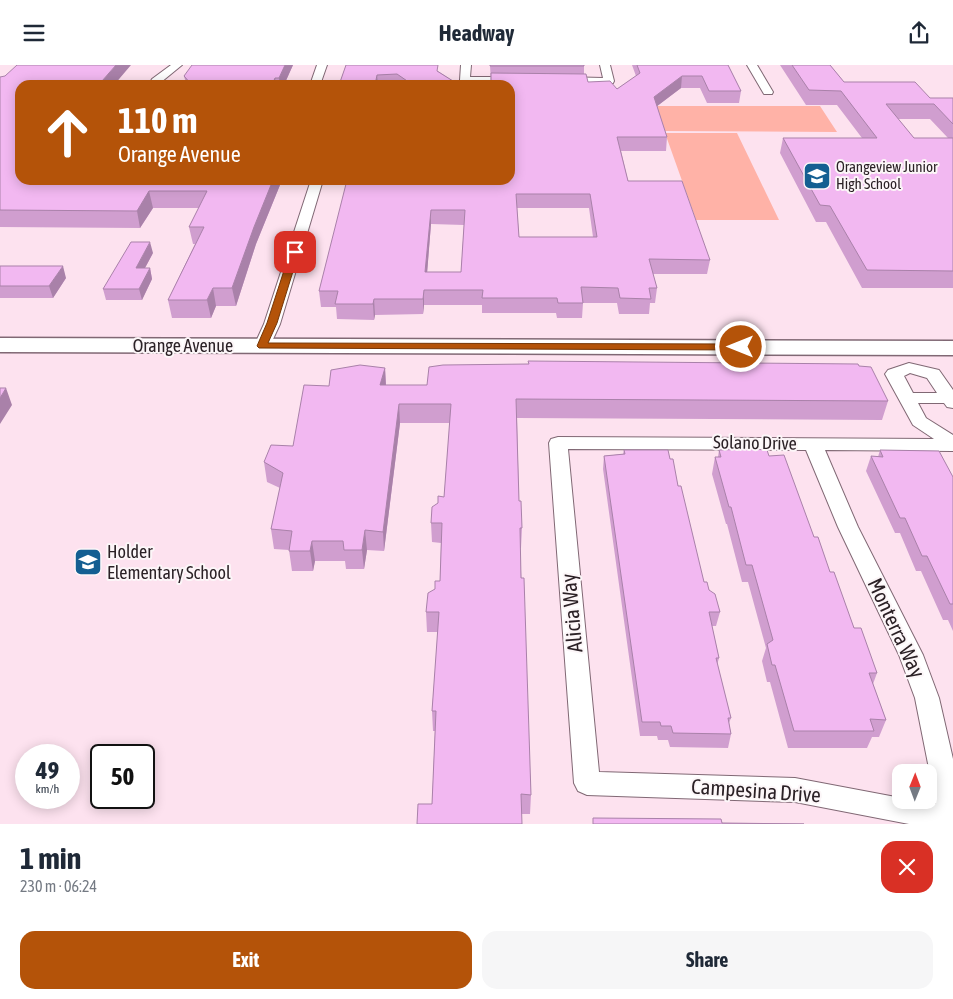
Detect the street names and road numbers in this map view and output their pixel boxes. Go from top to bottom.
street label: Orange Avenue [133,335,233,356]
street label: Solano Drive [713,431,797,454]
street label: Alicia Way [556,572,586,653]
street label: Monterra Way [863,574,931,682]
street label: Campesina Drive [691,774,822,806]

